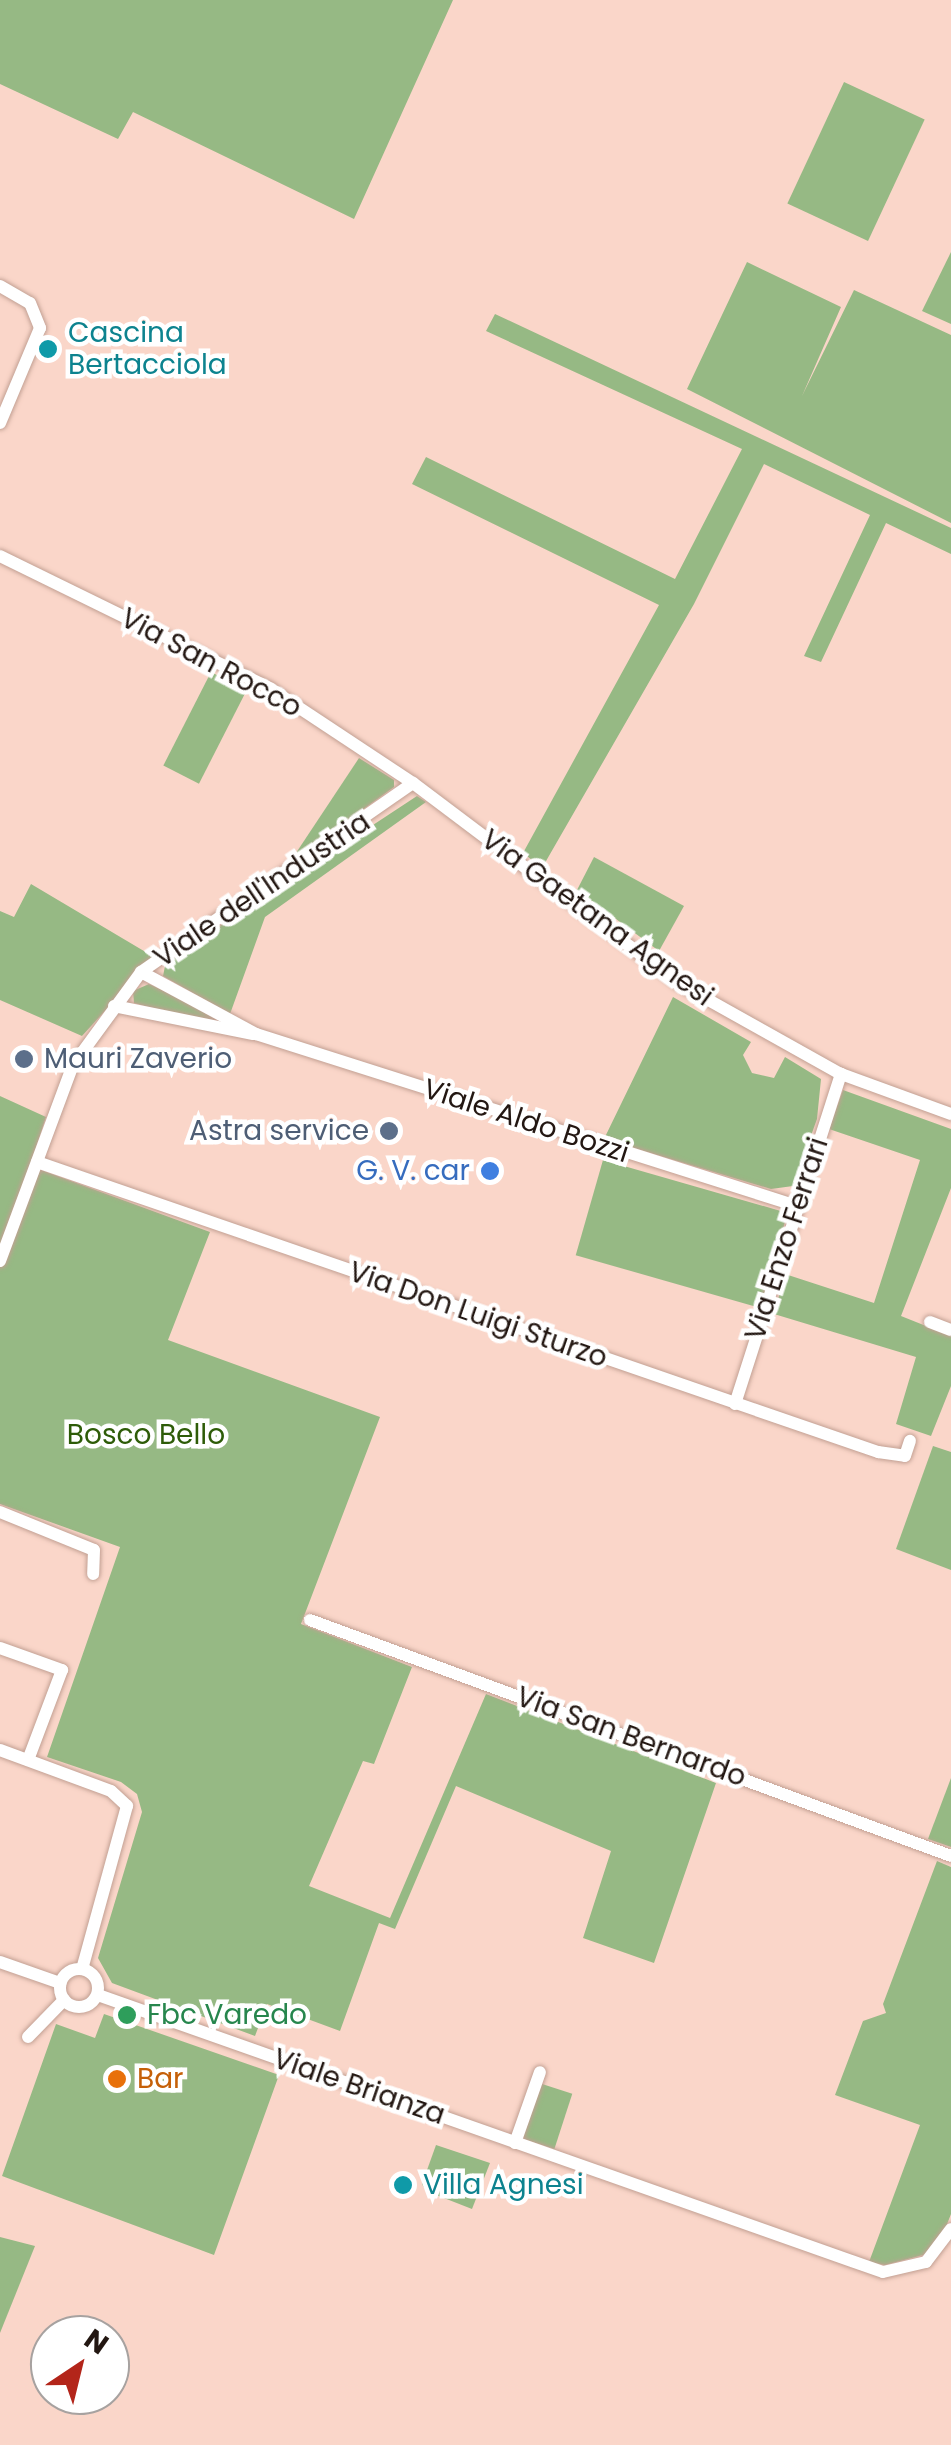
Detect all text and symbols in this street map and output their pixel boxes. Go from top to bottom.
place label: Cascina Bertacciola [68,316,227,382]
marker: Cascina Bertacciola [37,338,59,360]
street label: Via San Rocco [115,601,307,725]
street label: Viale dell'Industria [147,805,377,975]
street label: Via Gaetana Agnesi [475,823,719,1013]
place label: Mauri Zaverio [44,1042,232,1076]
marker: Mauri Zaverio [13,1048,35,1070]
street label: Viale Aldo Bozzi [419,1072,633,1170]
place label: Astra service [189,1114,369,1148]
marker: Astra service [378,1120,400,1142]
street label: Via Enzo Ferrari [738,1133,836,1345]
place label: G. V. car [356,1154,470,1188]
marker: G. V. car [479,1160,501,1182]
street label: Via Don Luigi Sturzo [344,1255,612,1375]
park label: Bosco Bello [67,1418,225,1452]
street label: Via San Bernardo [512,1680,750,1794]
place label: Fbc Varedo [147,1998,307,2032]
marker: Fbc Varedo [116,2004,138,2026]
street label: Viale Brianza [269,2042,449,2132]
place label: Bar [137,2062,184,2096]
marker: Bar [106,2068,128,2090]
place label: Villa Agnesi [423,2168,584,2202]
marker: Villa Agnesi [392,2174,414,2196]
north arrow [30,2315,130,2415]
text: N [77,2320,116,2364]

